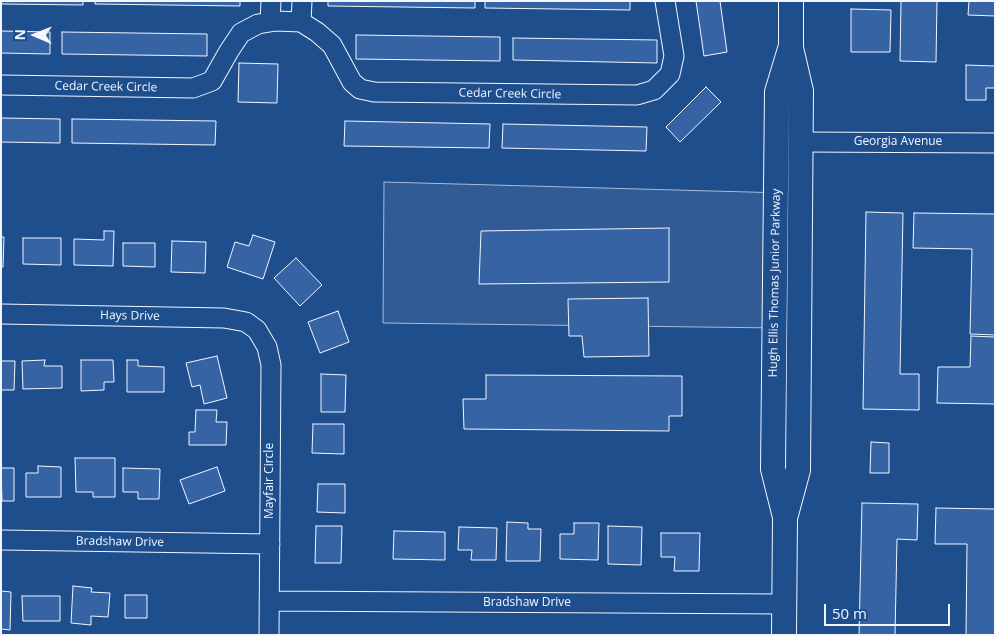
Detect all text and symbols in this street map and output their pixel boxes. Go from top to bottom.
north arrow [10,10,60,60]
text: N [10,29,29,41]
street label: Cedar Creek Circle [55,79,157,95]
street label: Cedar Creek Circle [459,86,561,102]
street label: Georgia Avenue [854,135,942,149]
street label: Hugh Ellis Thomas Junior Parkway [766,188,784,378]
street label: Hays Drive [100,308,160,324]
street label: Mayfair Circle [263,443,277,519]
street label: Bradshaw Drive [76,534,164,550]
scale bar [826,594,952,626]
street label: Bradshaw Drive [483,596,571,610]
text: 50 m [832,603,867,623]

